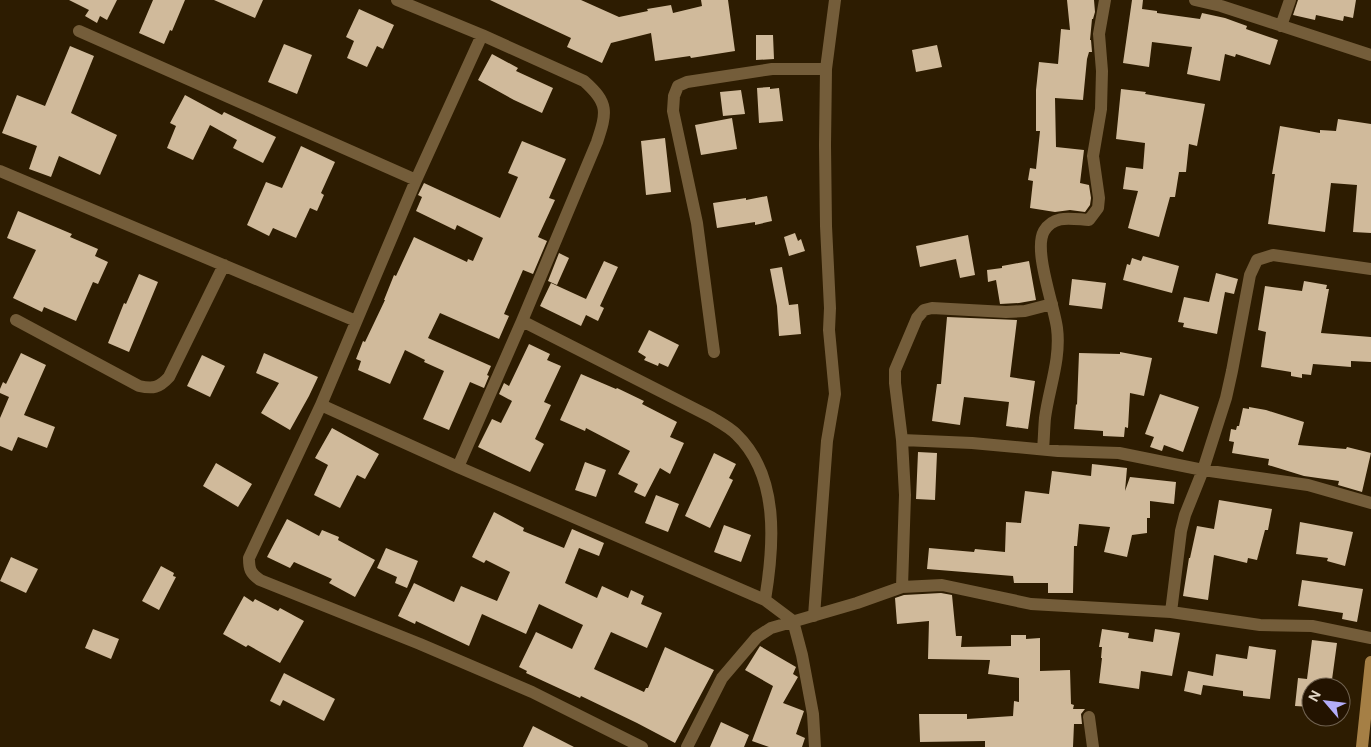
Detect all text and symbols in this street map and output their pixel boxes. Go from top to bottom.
north arrow [1301,677,1351,727]
text: N [1304,687,1325,705]

